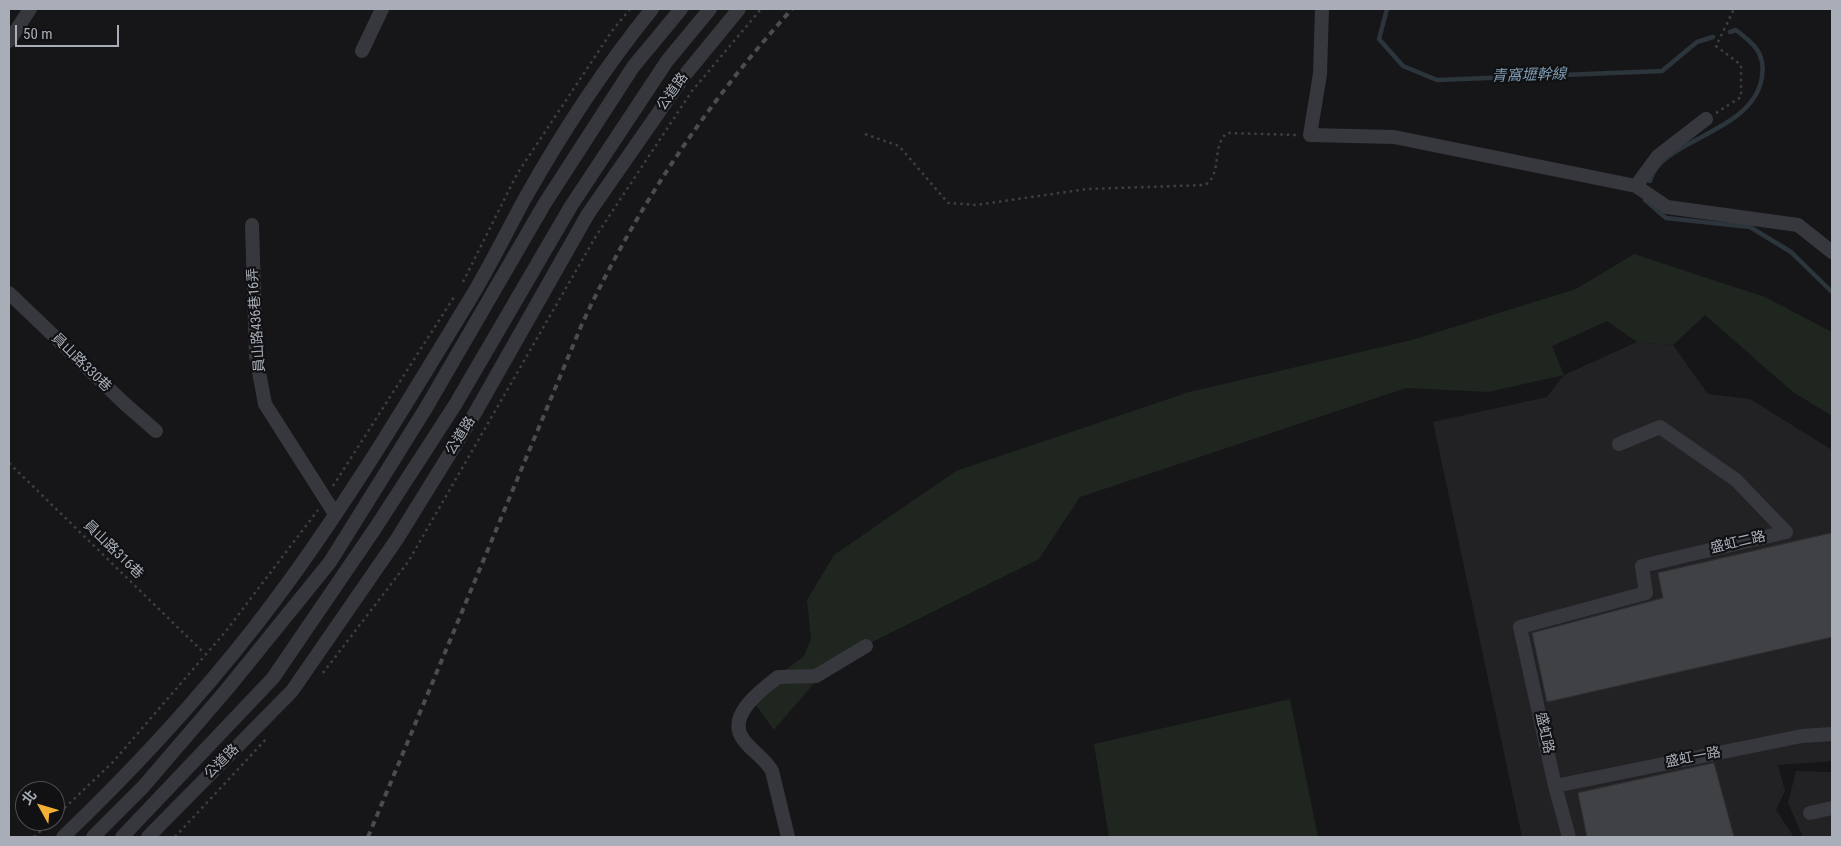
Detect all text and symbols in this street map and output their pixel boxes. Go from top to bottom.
scale bar [18,15,121,47]
text: 50 m [23,25,53,43]
water label: 青窩壢幹線 [1491,66,1567,86]
street label: 公道路 [654,70,692,114]
street label: 員山路436巷16弄 [245,267,269,373]
street label: 員山路330巷 [48,330,114,396]
street label: 公道路 [443,414,479,458]
street label: 員山路316巷 [80,517,146,583]
street label: 盛虹二路 [1709,529,1767,557]
street label: 盛虹路 [1531,711,1557,755]
street label: 公道路 [201,741,243,783]
street label: 盛虹一路 [1664,744,1722,772]
north arrow [15,781,65,831]
text: 北 [18,787,40,808]

